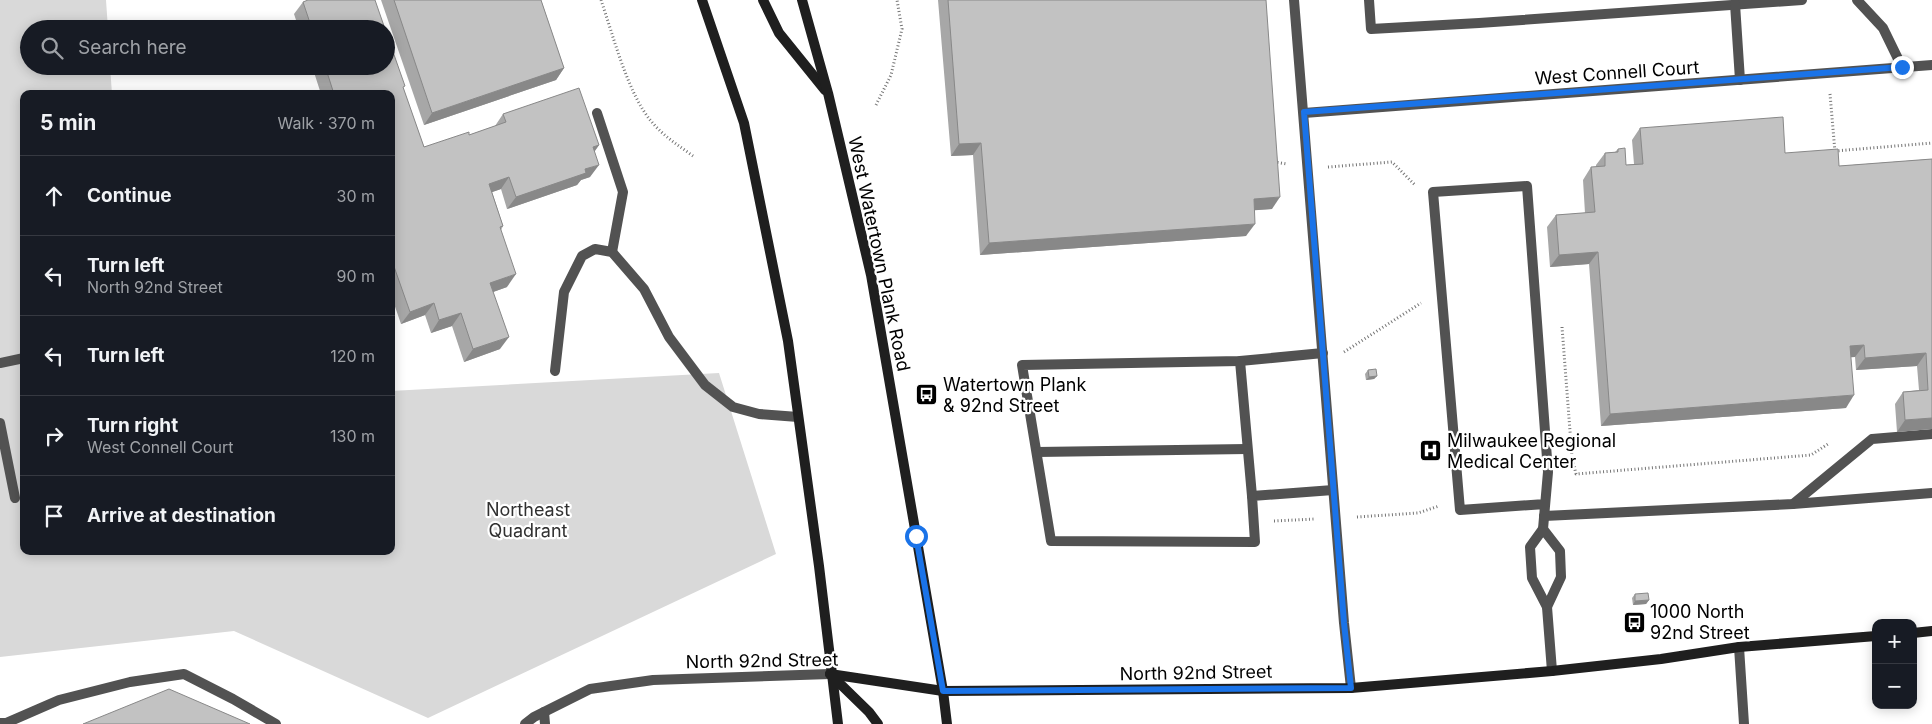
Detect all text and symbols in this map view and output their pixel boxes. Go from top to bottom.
search box [20,20,395,75]
icon: search [38,34,66,62]
text: Search here [78,36,187,59]
street label: West Connell Court [1534,56,1700,89]
route end [1891,56,1914,79]
text: 5 min [40,110,96,135]
text: Walk · 370 m [278,113,375,133]
street label: West Watertown Plank Road [844,135,915,373]
icon: ahead [40,182,68,210]
text: Continue [87,184,172,207]
text: 30 m [337,186,375,206]
text: Turn left [87,254,165,277]
icon: left [40,262,68,290]
text: 90 m [336,266,375,286]
text: North 92nd Street [87,277,223,297]
icon: left [40,342,68,370]
text: Turn left [87,344,165,367]
text: 120 m [330,346,375,366]
place label: Watertown Plank & 92nd Street [943,374,1086,416]
bus stop icon: Watertown Plank & 92nd Street [915,383,939,407]
text: Turn right [87,414,178,437]
icon: right [40,422,68,450]
text: 130 m [330,426,375,446]
place label: Milwaukee Regional Medical Center [1447,430,1616,472]
text: West Connell Court [87,437,233,457]
hospital icon: Milwaukee Regional Medical Center [1419,439,1443,463]
park label: Northeast Quadrant [486,499,570,541]
icon: arrive [40,502,68,530]
text: Arrive at destination [87,504,276,527]
route start [905,525,928,548]
place label: 1000 North 92nd Street [1650,601,1750,643]
bus stop icon: 1000 North 92nd Street [1622,610,1646,634]
map controls [1872,619,1917,709]
button: + [1872,619,1917,664]
street label: North 92nd Street [685,649,839,672]
street label: North 92nd Street [1119,661,1273,684]
button: − [1872,664,1917,709]

